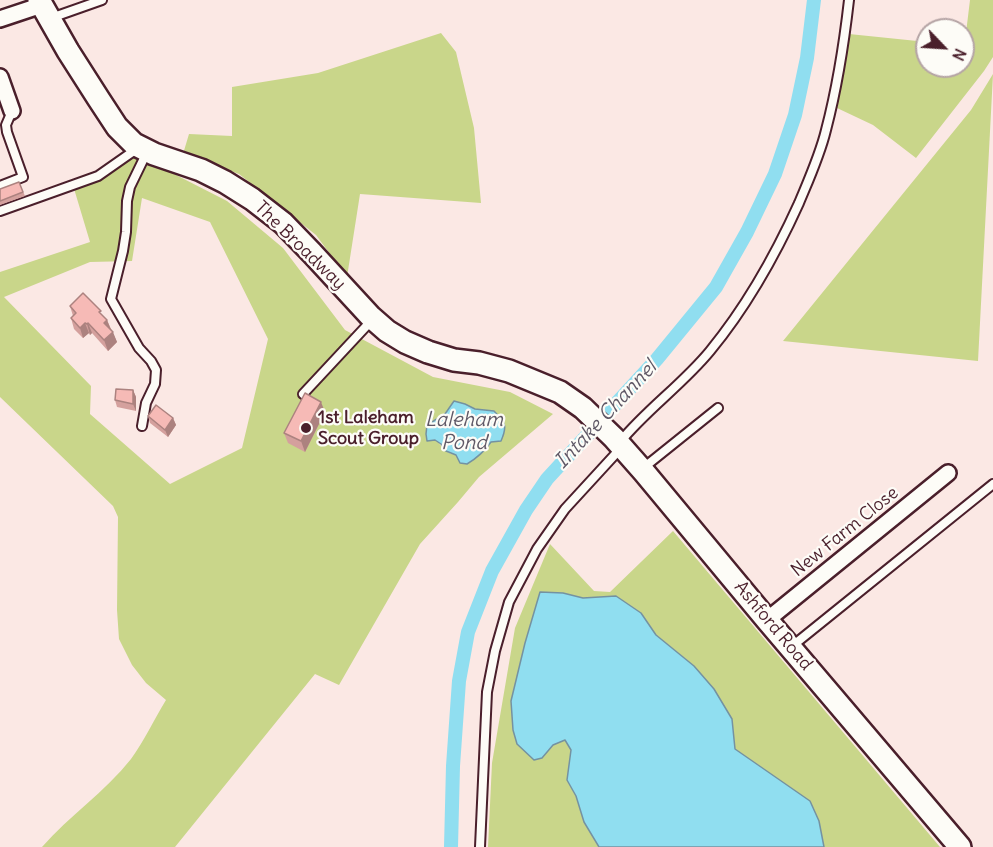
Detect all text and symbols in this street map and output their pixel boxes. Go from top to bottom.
north arrow [915,18,975,78]
text: N [948,46,971,64]
street label: The Broadway [250,197,350,295]
water label: Intake Channel [550,356,662,474]
place label: 1st Laleham Scout Group [318,407,419,450]
water label: Laleham Pond [425,408,503,455]
marker: 1st Laleham Scout Group [299,421,313,435]
street label: New Farm Close [787,482,903,582]
street label: Ashford Road [729,577,817,675]

